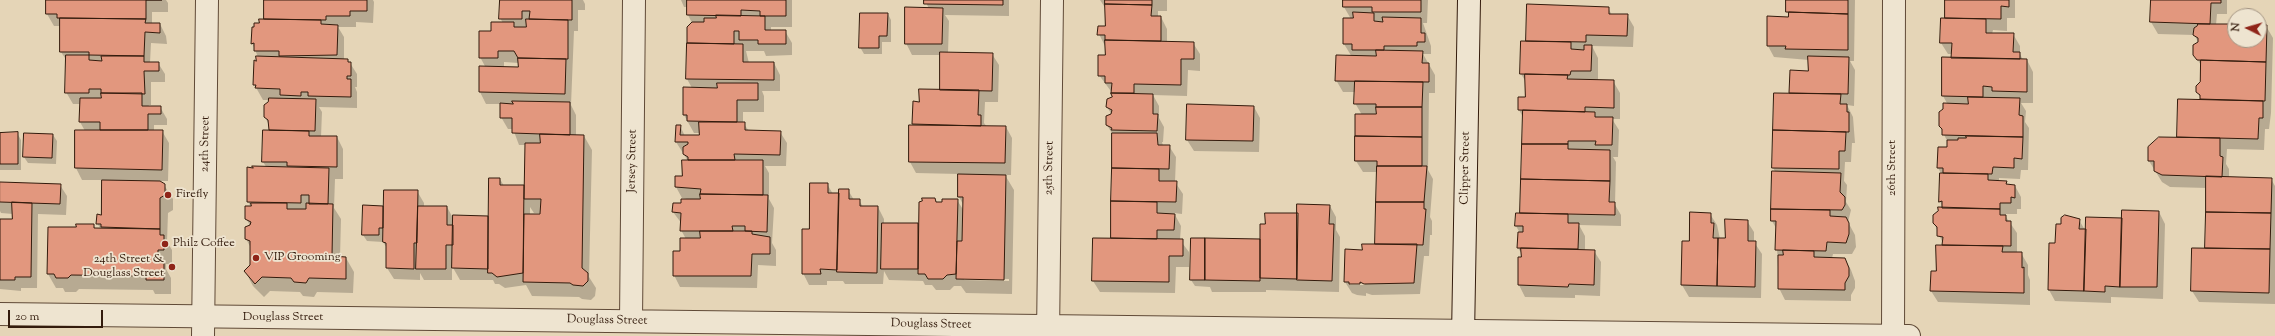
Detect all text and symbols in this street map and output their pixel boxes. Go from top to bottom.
north arrow [2227,8,2267,48]
text: N [2228,22,2244,32]
street label: 24th Street [198,116,214,172]
street label: Jersey Street [625,129,641,193]
street label: Clipper Street [1458,131,1474,205]
street label: 26th Street [1886,140,1900,196]
street label: 25th Street [1042,141,1058,195]
place label: Firefly [176,188,208,202]
marker: Firefly [163,190,173,200]
place label: Philz Coffee [173,237,235,251]
marker: Philz Coffee [160,239,170,249]
place label: VIP Grooming [264,251,341,265]
place label: 24th Street & Douglass Street [83,253,164,281]
marker: VIP Grooming [251,253,261,263]
marker: 24th Street & Douglass Street [167,262,177,272]
scale bar [10,302,105,328]
text: 20 m [15,308,39,326]
street label: Douglass Street [243,311,323,325]
street label: Douglass Street [567,313,647,329]
street label: Douglass Street [891,317,971,333]

